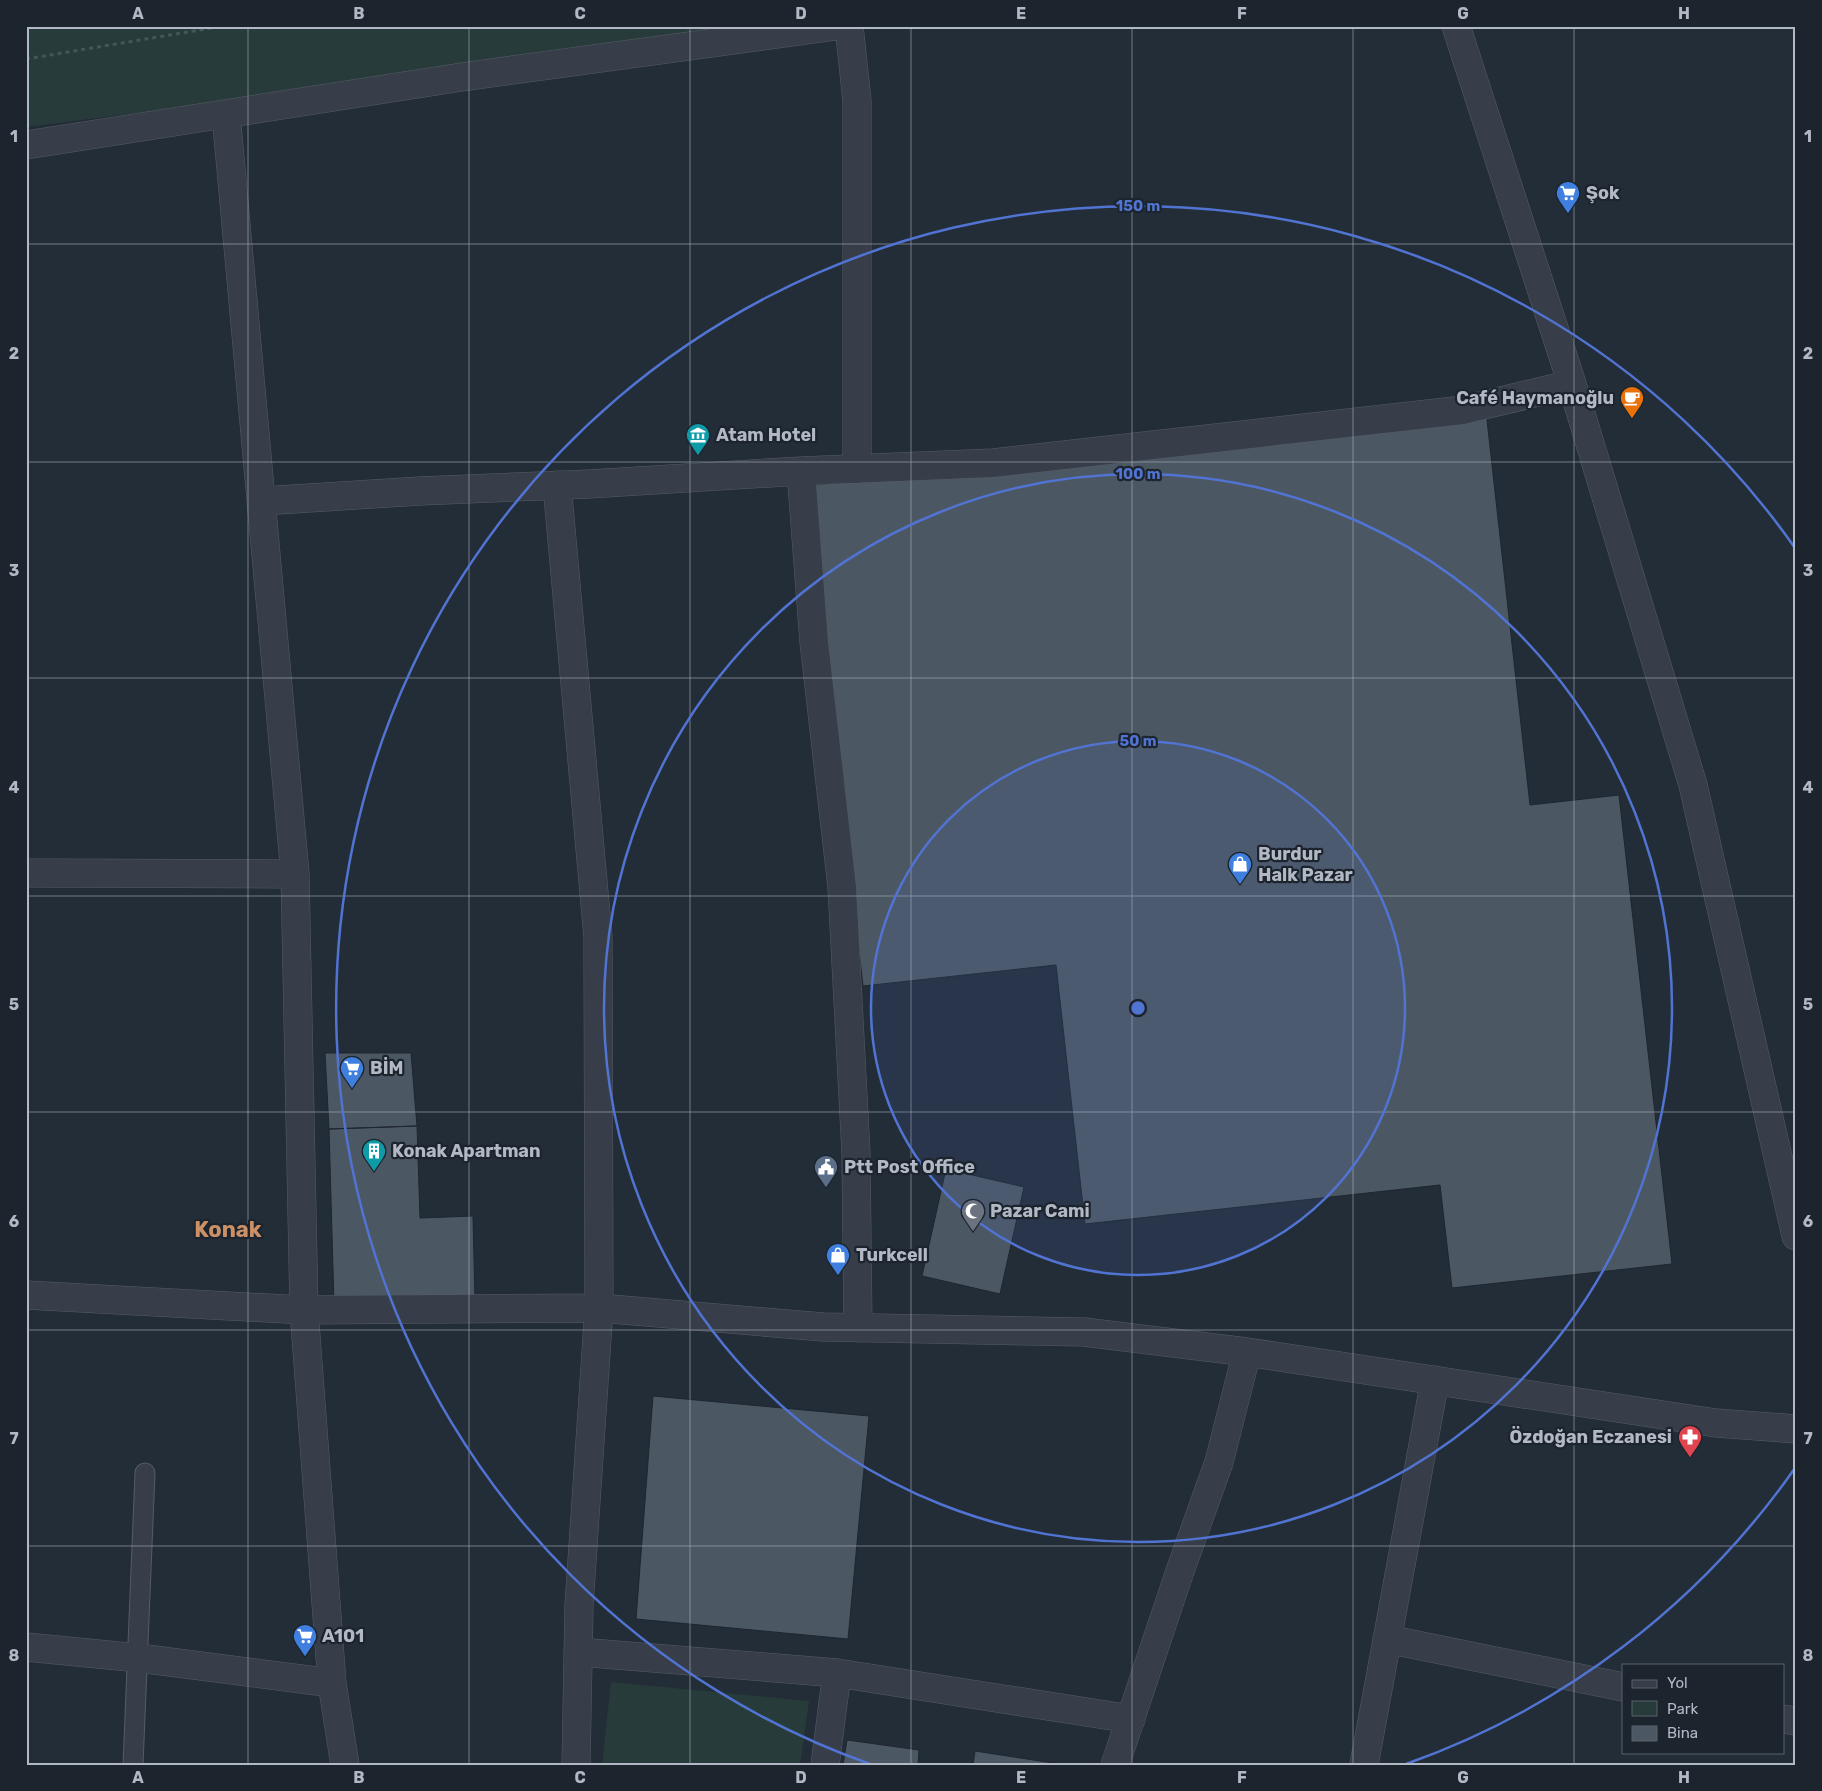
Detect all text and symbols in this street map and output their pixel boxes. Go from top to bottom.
text: A [132,4,144,23]
text: B [353,4,365,23]
text: C [574,4,586,23]
text: D [795,4,807,23]
text: E [1016,4,1026,23]
text: F [1237,4,1247,23]
text: G [1457,4,1469,23]
text: H [1678,4,1690,23]
text: 1 [10,127,18,146]
text: 1 [1804,127,1812,146]
supermarket icon: Şok [1555,180,1581,214]
place label: Şok [1586,182,1620,204]
text: 150 m [1116,197,1160,215]
text: 2 [9,344,19,363]
text: 2 [1803,344,1813,363]
cafe icon: Café Haymanoğlu [1619,385,1645,419]
place label: Café Haymanoğlu [1456,387,1614,409]
museum icon: Atam Hotel [685,422,711,456]
place label: Atam Hotel [716,424,816,446]
text: 100 m [1116,465,1160,483]
text: 3 [9,561,19,580]
text: 3 [1803,561,1813,580]
text: 50 m [1120,732,1156,750]
text: 4 [9,778,20,797]
text: 4 [1803,778,1814,797]
place label: Burdur Halk Pazar [1258,843,1353,886]
shop icon: Burdur Halk Pazar [1227,851,1253,885]
text: 5 [9,995,19,1014]
text: 5 [1803,995,1813,1014]
centre of rings [1129,999,1147,1017]
supermarket icon: BİM [339,1055,365,1089]
place label: BİM [370,1057,403,1079]
building icon: Konak Apartman [361,1138,387,1172]
place label: Konak Apartman [392,1140,541,1162]
public building icon: Ptt Post Office [813,1154,839,1188]
place label: Ptt Post Office [844,1156,975,1178]
mosque icon: Pazar Cami [960,1198,986,1232]
place label: Pazar Cami [990,1200,1090,1222]
text: 6 [9,1212,19,1231]
text: 6 [1803,1212,1813,1231]
district label: Konak [194,1216,262,1243]
shop icon: Turkcell [825,1242,851,1276]
place label: Turkcell [856,1244,928,1266]
pharmacy icon: Özdoğan Eczanesi [1677,1424,1703,1458]
place label: Özdoğan Eczanesi [1509,1426,1672,1448]
text: 7 [9,1429,19,1448]
text: 7 [1803,1429,1813,1448]
supermarket icon: A101 [292,1623,318,1657]
place label: A101 [322,1625,364,1647]
text: 8 [9,1646,20,1665]
text: 8 [1803,1646,1814,1665]
legend [1622,1664,1784,1754]
text: Yol [1667,1674,1688,1692]
text: Park [1667,1700,1698,1718]
text: Bina [1667,1724,1698,1742]
text: A [132,1768,144,1787]
text: B [353,1768,365,1787]
text: C [574,1768,586,1787]
text: D [795,1768,807,1787]
text: E [1016,1768,1026,1787]
text: F [1237,1768,1247,1787]
text: G [1457,1768,1469,1787]
text: H [1678,1768,1690,1787]

